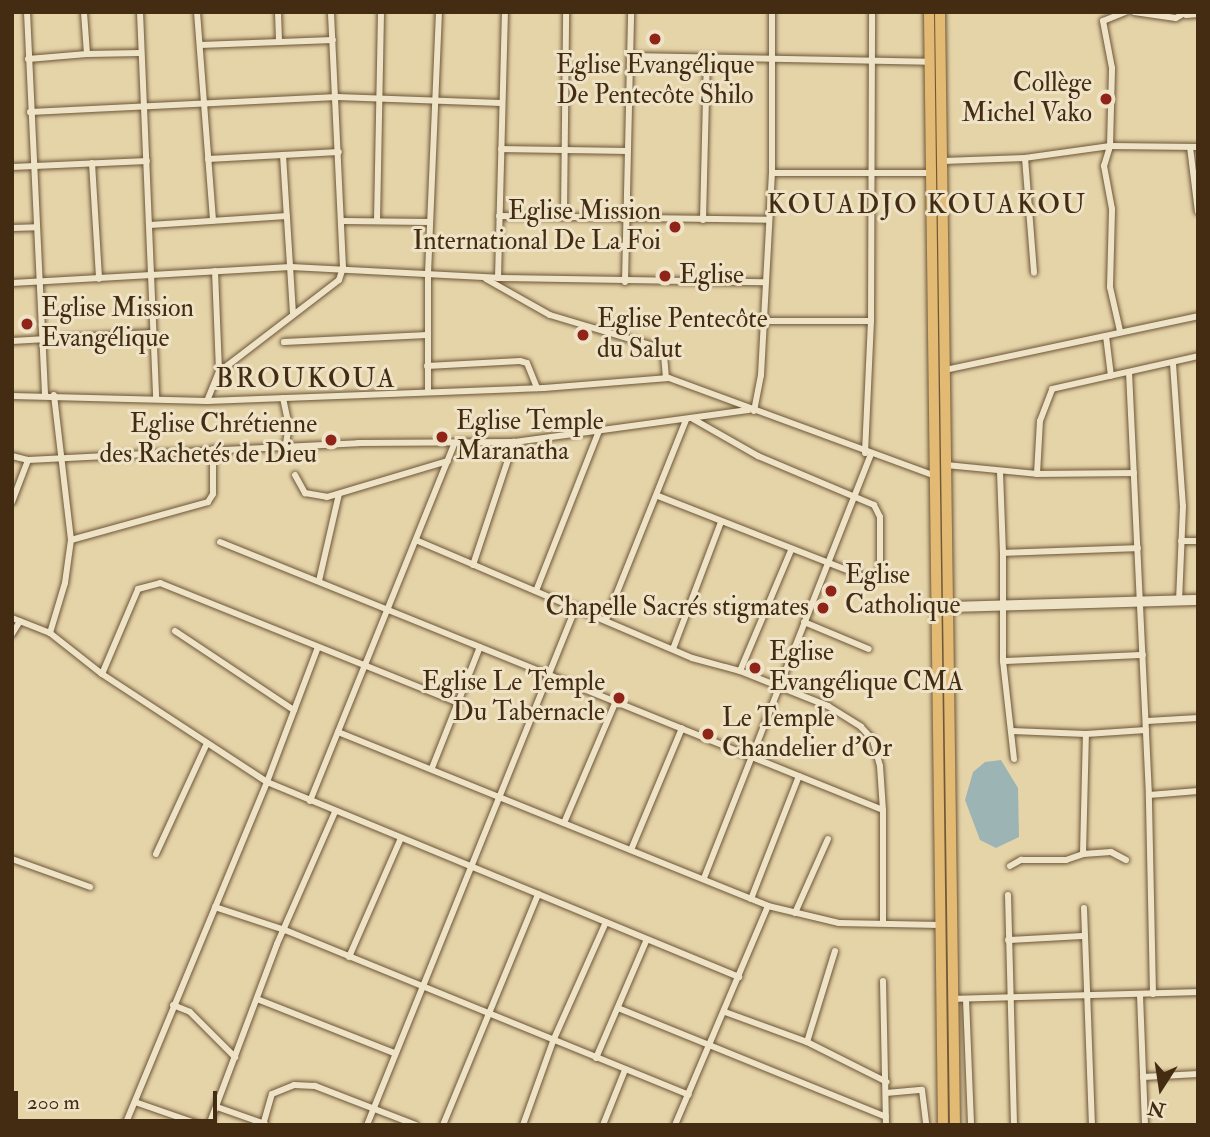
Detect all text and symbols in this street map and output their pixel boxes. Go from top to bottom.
marker: Eglise Evangélique De Pentecôte Shilo [647,31,663,47]
place label: Eglise Evangélique De Pentecôte Shilo [556,50,754,112]
place label: Collège Michel Vako [962,68,1092,130]
marker: Collège Michel Vako [1098,91,1114,107]
district label: KOUADJO KOUAKOU [769,188,1085,222]
place label: Eglise Mission International De La Foi [413,196,661,258]
marker: Eglise Mission International De La Foi [667,219,683,235]
place label: Eglise [679,260,744,292]
marker: Eglise [657,268,673,284]
place label: Eglise Mission Evangélique [41,293,194,354]
place label: Eglise Pentecôte du Salut [597,304,768,366]
marker: Eglise Mission Evangélique [19,316,35,332]
marker: Eglise Pentecôte du Salut [575,327,591,343]
district label: BROUKOUA [216,362,396,396]
place label: Eglise Temple Maranatha [456,406,604,467]
place label: Eglise Chrétienne des Rachetés de Dieu [100,409,317,471]
marker: Eglise Temple Maranatha [434,429,450,445]
marker: Eglise Chrétienne des Rachetés de Dieu [323,432,339,448]
place label: Eglise Catholique [845,560,960,622]
marker: Eglise Catholique [823,583,839,599]
place label: Chapelle Sacrés stigmates [545,592,809,624]
marker: Chapelle Sacrés stigmates [815,600,831,616]
place label: Eglise Evangélique CMA [769,637,964,698]
marker: Eglise Evangélique CMA [747,660,763,676]
place label: Eglise Le Temple Du Tabernacle [422,667,605,728]
marker: Eglise Le Temple Du Tabernacle [611,690,627,706]
place label: Le Temple Chandelier d'Or [722,703,892,764]
marker: Le Temple Chandelier d'Or [700,726,716,742]
north arrow [1126,1053,1196,1123]
scale bar [18,1078,220,1122]
text: 200 m [27,1089,80,1116]
text: N [1146,1095,1167,1122]

